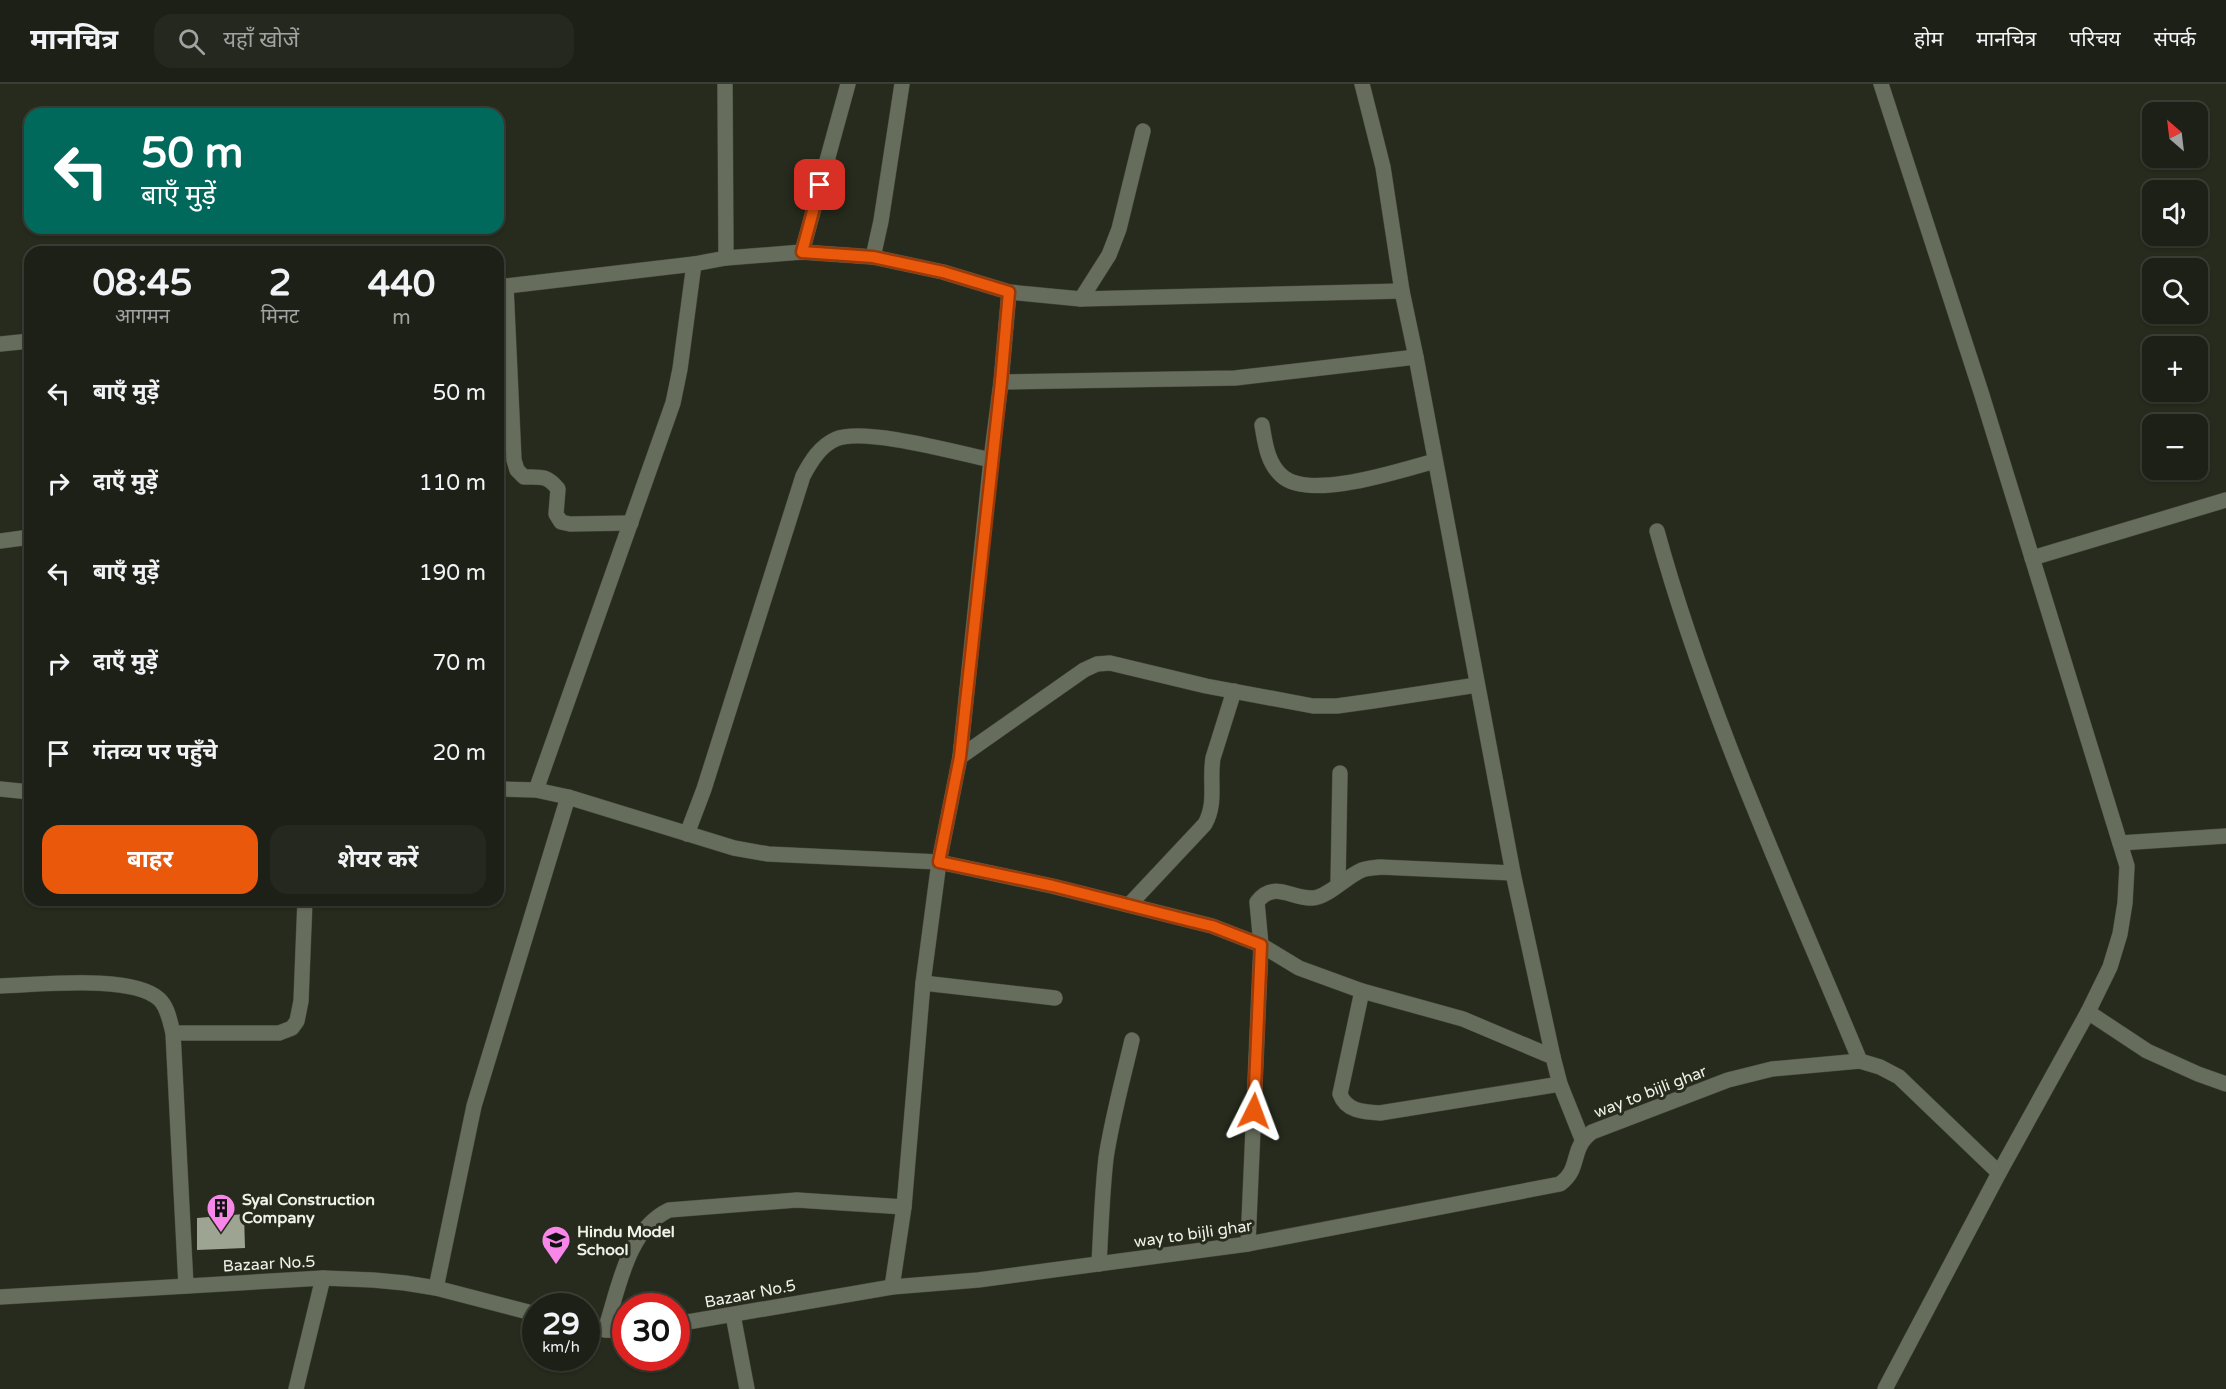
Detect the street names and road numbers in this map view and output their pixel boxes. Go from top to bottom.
street label: way to bijli ghar [1591,1061,1710,1123]
street label: way to bijli ghar [1133,1216,1254,1252]
street label: Bazaar No.5 [222,1252,316,1276]
street label: Bazaar No.5 [703,1275,798,1313]

